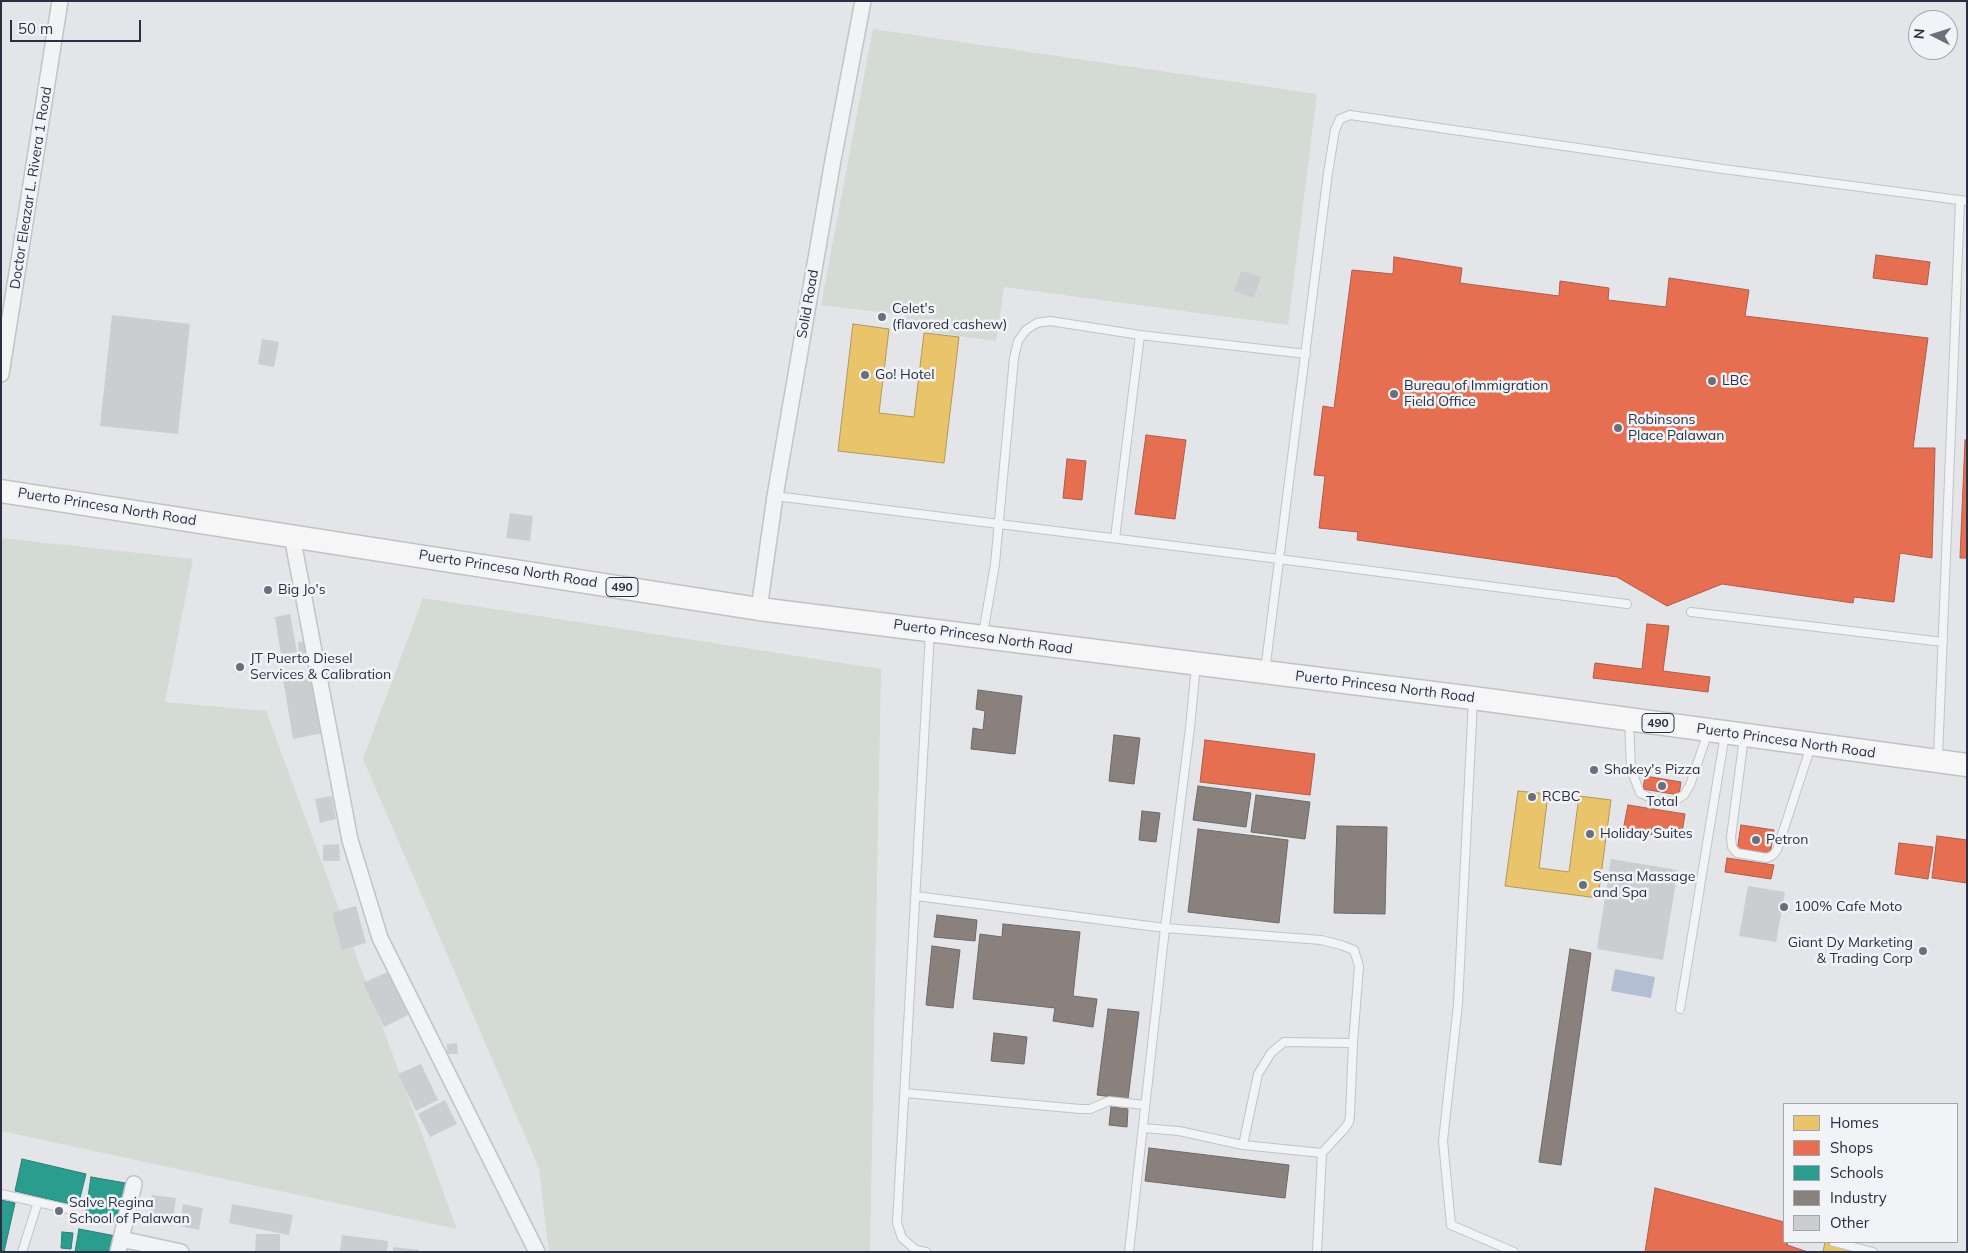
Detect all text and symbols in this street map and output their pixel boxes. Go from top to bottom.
scale bar [12,10,144,42]
north arrow [1908,10,1958,60]
text: 50 m [18,19,53,38]
text: N [1910,28,1928,40]
street label: Doctor Eleazar L. Rivera 1 Road [7,85,55,291]
street label: Solid Road [794,268,822,340]
place label: Celet's (flavored cashew) [892,301,1007,334]
marker: Celet's (flavored cashew) [876,311,888,323]
place label: Go! Hotel [875,367,934,383]
marker: Go! Hotel [859,369,871,381]
place label: LBC [1722,373,1749,389]
marker: LBC [1706,375,1718,387]
place label: Bureau of Immigration Field Office [1404,378,1548,411]
marker: Bureau of Immigration Field Office [1388,388,1400,400]
place label: Robinsons Place Palawan [1628,412,1724,444]
marker: Robinsons Place Palawan [1612,422,1624,434]
street label: Puerto Princesa North Road [16,485,198,529]
street label: Puerto Princesa North Road [417,547,599,591]
road number: 490 [606,578,638,596]
place label: Big Jo's [278,582,326,598]
marker: Big Jo's [262,584,274,596]
street label: Puerto Princesa North Road [892,616,1074,658]
place label: JT Puerto Diesel Services & Calibration [250,651,391,684]
marker: JT Puerto Diesel Services & Calibration [234,661,246,673]
street label: Puerto Princesa North Road [1294,668,1476,706]
road number: 490 [1642,714,1674,732]
street label: Puerto Princesa North Road [1695,720,1877,762]
place label: Shakey's Pizza [1604,762,1700,778]
marker: Shakey's Pizza [1588,764,1600,776]
marker: Total [1656,780,1668,792]
place label: RCBC [1542,789,1580,805]
marker: RCBC [1526,791,1538,803]
place label: Total [1646,794,1678,810]
place label: Holiday Suites [1600,826,1693,842]
marker: Holiday Suites [1584,828,1596,840]
place label: Petron [1766,832,1809,848]
marker: Petron [1750,834,1762,846]
place label: Sensa Massage and Spa [1593,869,1695,902]
marker: Sensa Massage and Spa [1577,879,1589,891]
place label: 100% Cafe Moto [1794,899,1902,915]
marker: 100% Cafe Moto [1778,901,1790,913]
place label: Giant Dy Marketing & Trading Corp [1788,935,1913,968]
marker: Giant Dy Marketing & Trading Corp [1917,945,1929,957]
legend [1783,1103,1958,1243]
text: Homes [1830,1113,1879,1132]
text: Shops [1830,1138,1873,1157]
text: Schools [1830,1163,1884,1182]
text: Industry [1830,1188,1887,1207]
place label: Salve Regina School of Palawan [69,1195,190,1228]
marker: Salve Regina School of Palawan [53,1205,65,1217]
text: Other [1830,1213,1869,1232]

